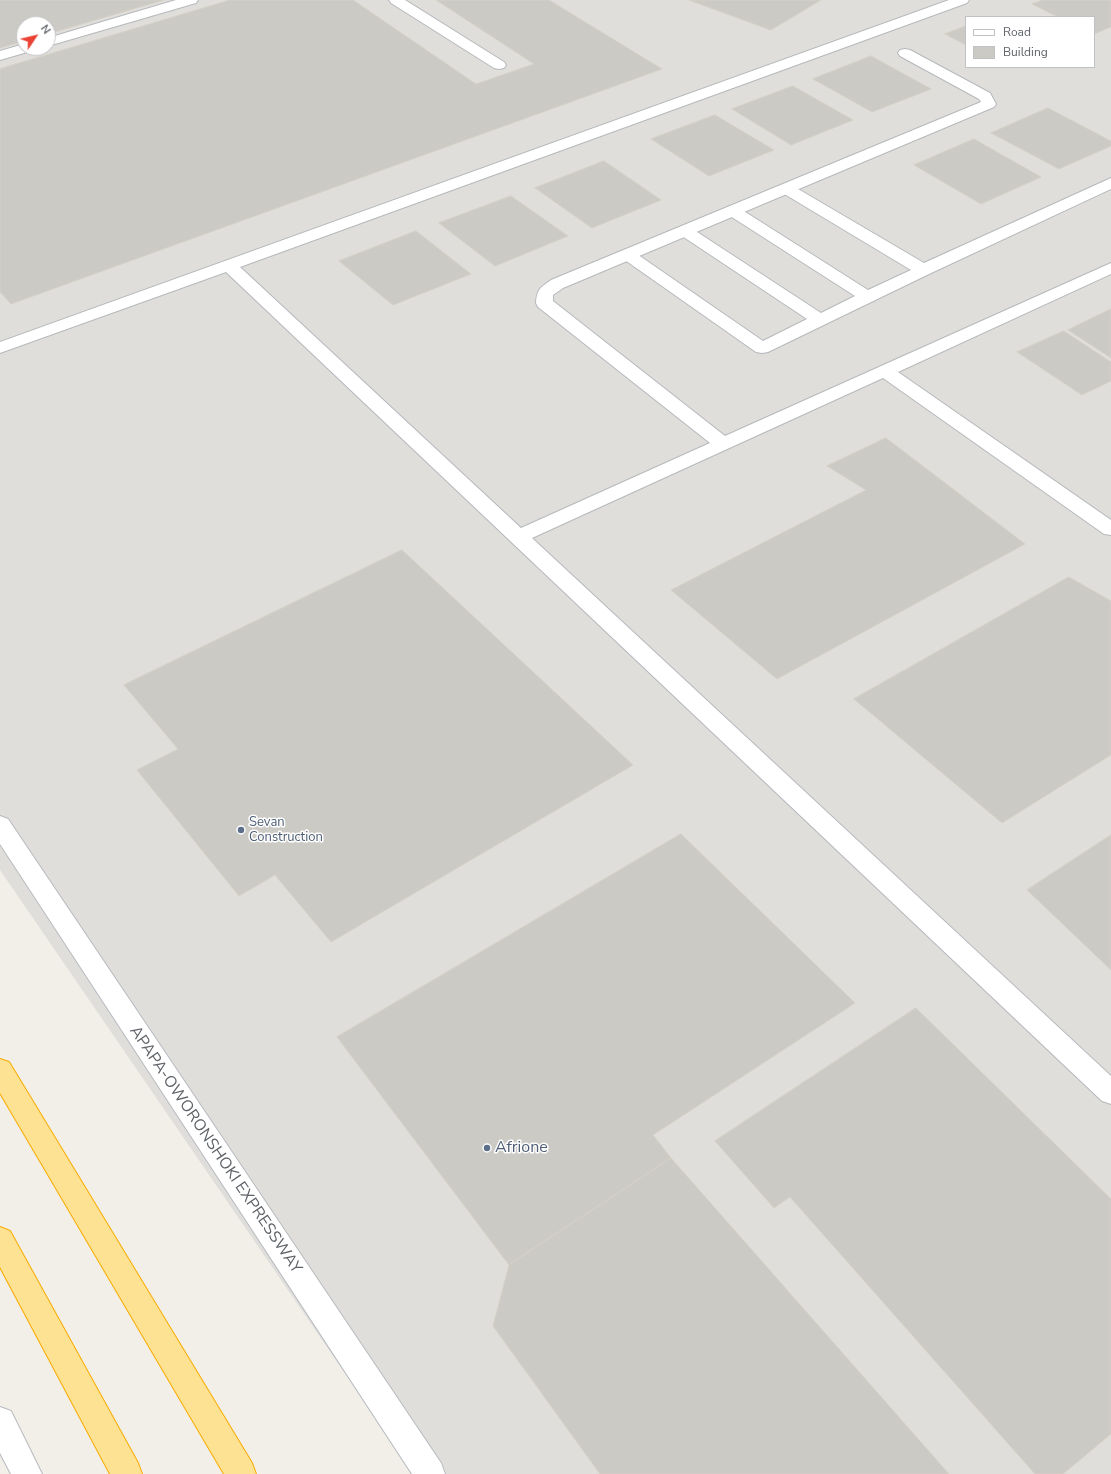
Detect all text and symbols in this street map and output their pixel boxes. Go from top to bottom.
north arrow [16,16,56,56]
legend [965,16,1095,68]
text: N [37,22,54,37]
text: Road [1003,24,1031,40]
text: Building [1003,44,1048,60]
place label: Sevan Construction [249,815,323,846]
marker: Sevan Construction [236,825,246,835]
street label: APAPA-OWORONSHOKI EXPRESSWAY [125,1023,305,1277]
place label: Afrione [495,1138,548,1158]
marker: Afrione [482,1143,492,1153]

